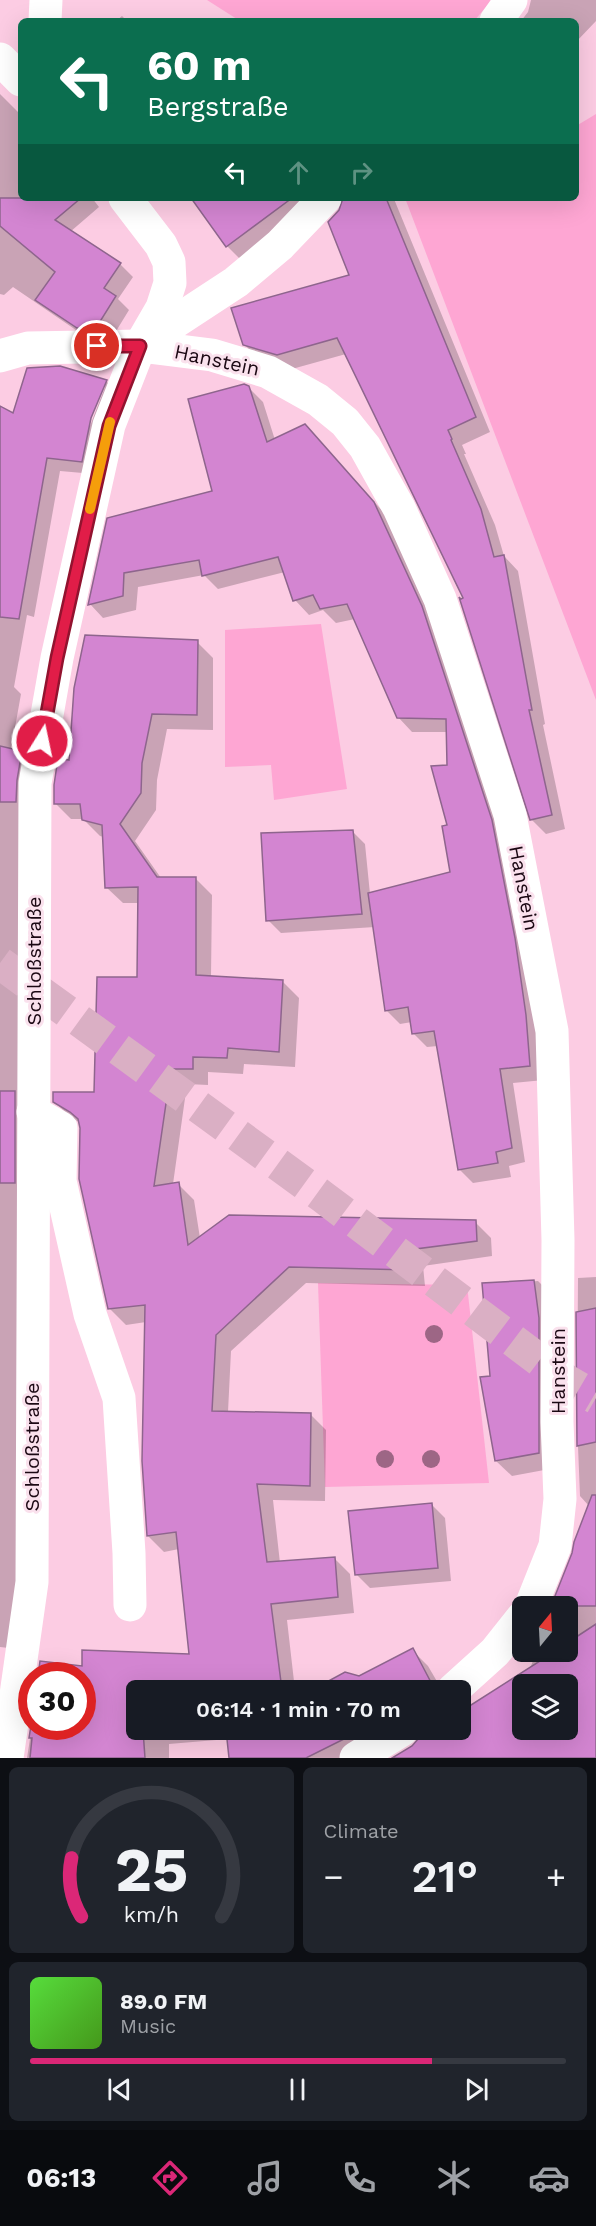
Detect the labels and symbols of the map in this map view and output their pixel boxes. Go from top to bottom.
pin [71,320,122,371]
street label: Hanstein [172,339,262,381]
position arrow [10,709,74,773]
street label: Hanstein [504,843,544,933]
street label: Schloßstraße [22,897,46,1025]
street label: Hanstein [546,1328,570,1414]
street label: Schloßstraße [20,1383,44,1511]
north arrow [512,1596,578,1662]
speed limit sign: 30 [18,1662,96,1740]

